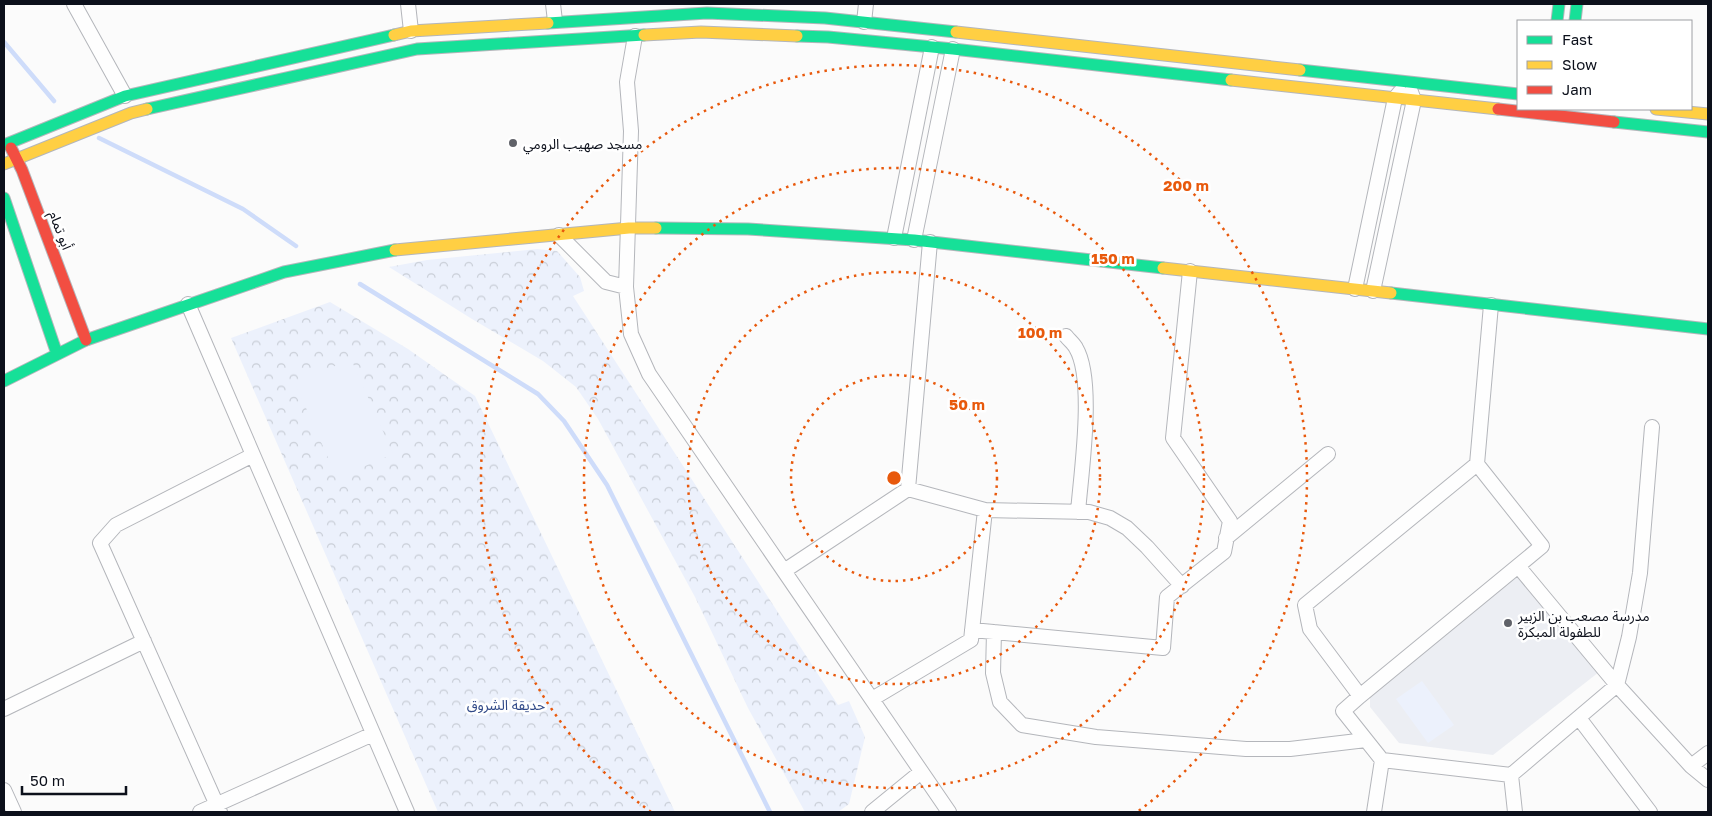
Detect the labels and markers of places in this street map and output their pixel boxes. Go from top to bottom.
place label: مسجد صهيب الرومي [523,135,642,155]
marker: مسجد صهيب الرومي [507,137,519,149]
centre of rings [885,469,903,487]
place label: مدرسة مصعب بن الزبير للطفولة المبكرة [1517,607,1650,641]
marker: مدرسة مصعب بن الزبير للطفولة المبكرة [1502,617,1514,629]

